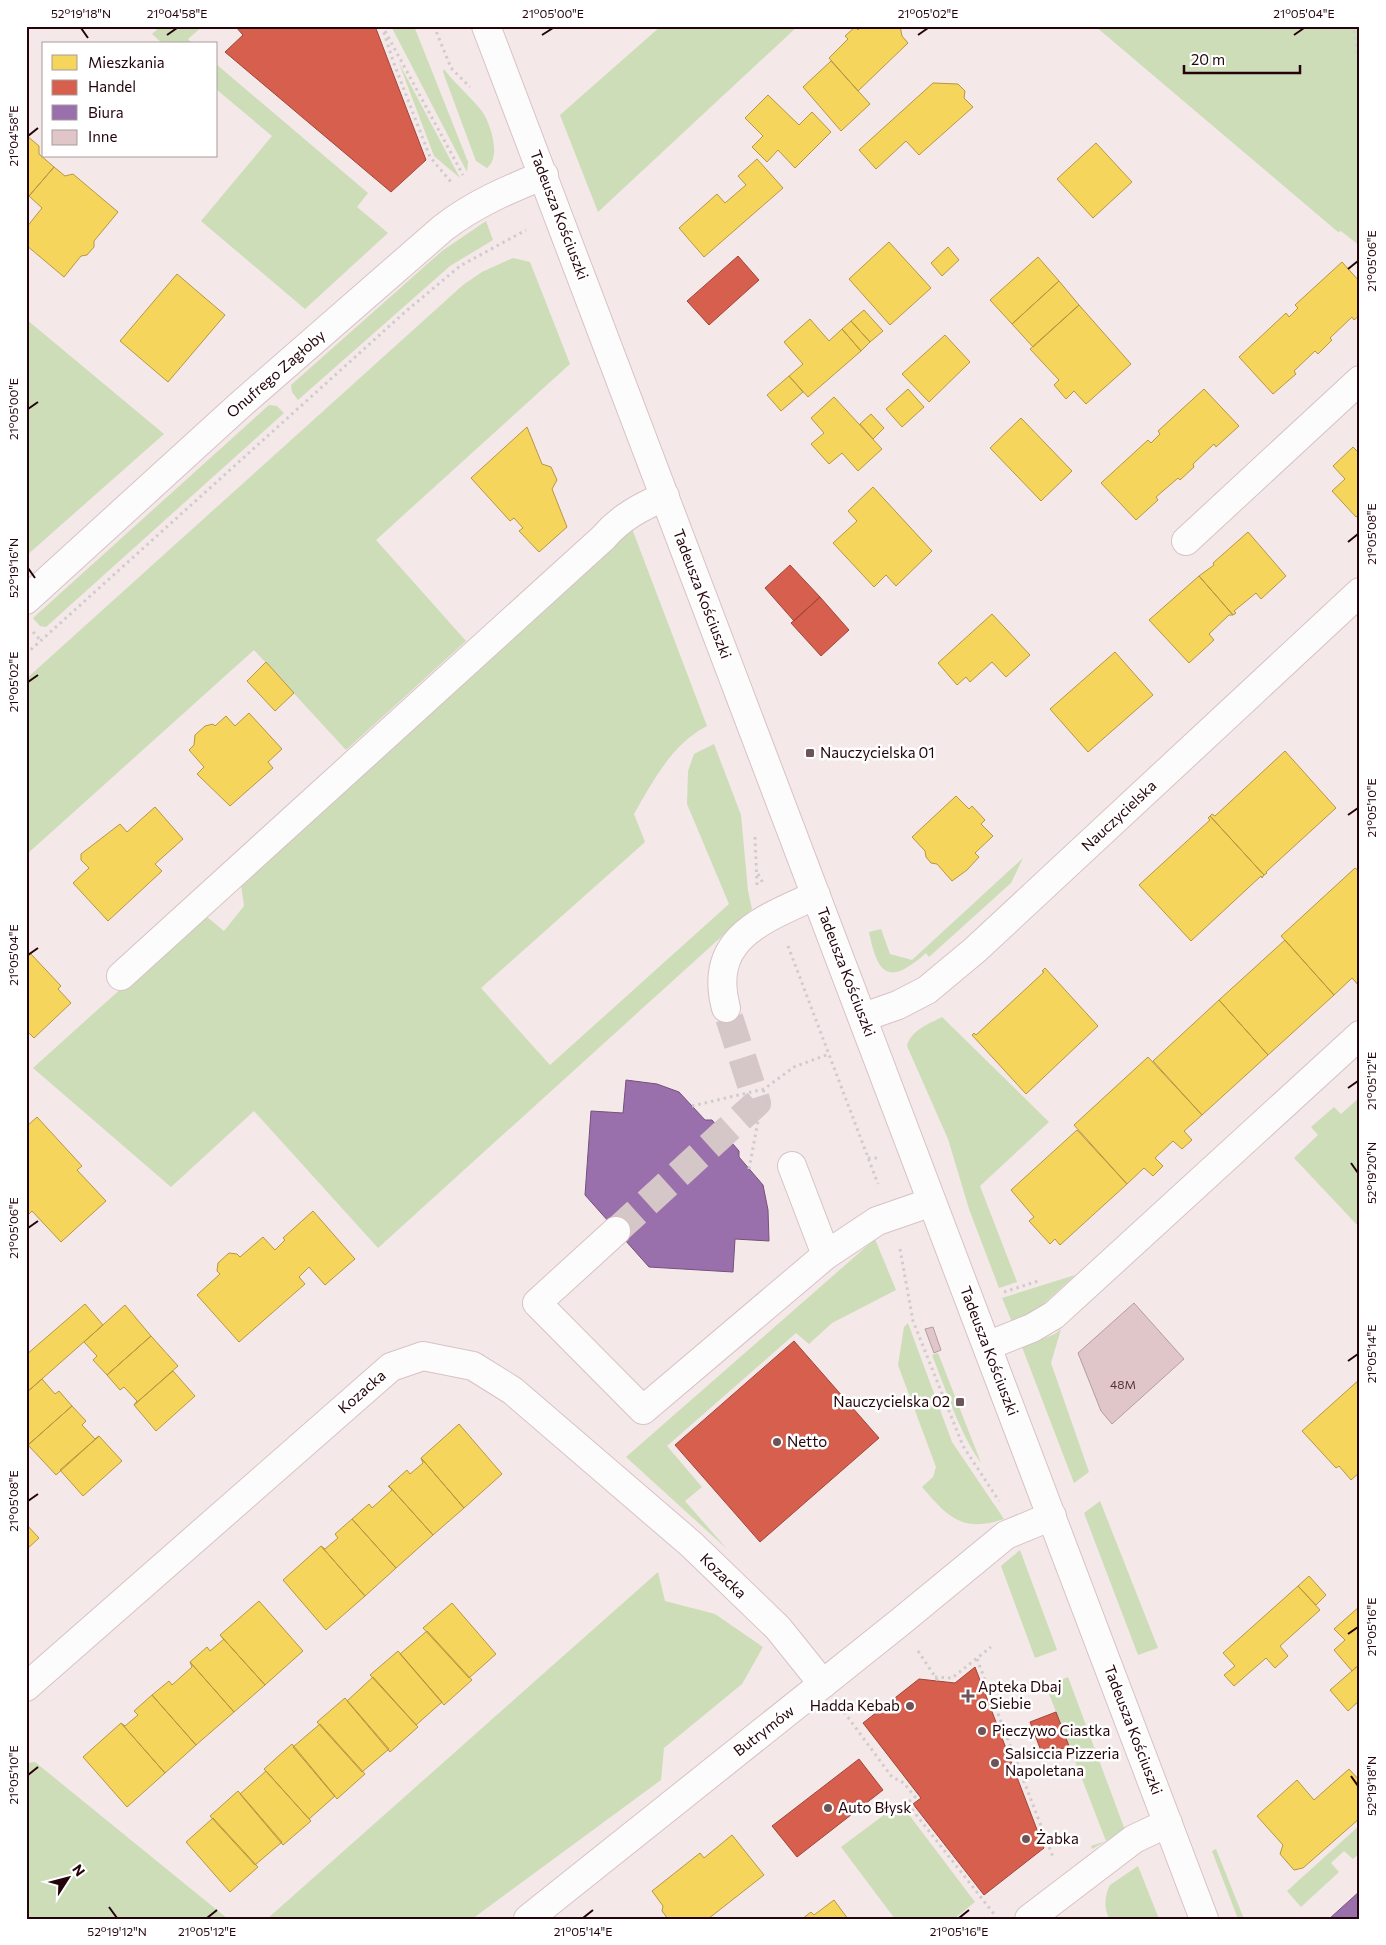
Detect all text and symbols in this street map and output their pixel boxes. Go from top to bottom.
text: 52°19'18"N [51,6,111,20]
text: 21°04'58"E [147,6,207,20]
text: 21°05'00"E [522,6,584,20]
text: 21°05'02"E [898,6,958,20]
text: 21°05'04"E [1273,6,1335,20]
legend [42,42,218,158]
scale bar [1184,42,1300,74]
text: 20 m [1191,50,1225,68]
text: Mieszkania [88,53,165,71]
text: Handel [88,77,136,95]
text: Biura [88,103,124,121]
text: 21°04'58"E [6,106,20,166]
text: Inne [88,127,117,145]
street label: Tadeusza Kościuszki [527,147,593,282]
text: 21°05'06"E [1364,230,1378,292]
street label: Onufrego Zagłoby [222,325,328,421]
text: 21°05'00"E [6,378,20,440]
text: 21°05'08"E [1364,503,1378,565]
street label: Tadeusza Kościuszki [670,526,736,661]
text: 52°19'16"N [6,538,20,598]
text: 21°05'02"E [6,652,20,712]
place label: Nauczycielska 01 [820,743,935,761]
marker: Nauczycielska 01 [804,747,816,759]
street label: Nauczycielska [1077,776,1159,854]
text: 21°05'10"E [1364,778,1378,838]
street label: Tadeusza Kościuszki [814,904,880,1039]
text: 21°05'04"E [6,924,20,986]
text: 21°05'12"E [1364,1052,1378,1110]
text: 52°19'20"N [1364,1142,1378,1204]
text: 21°05'06"E [6,1197,20,1259]
street label: Tadeusza Kościuszki [957,1283,1023,1418]
text: 21°05'14"E [1364,1325,1378,1383]
street label: Kozacka [334,1366,389,1417]
house number: 48M [1110,1377,1136,1391]
place label: Nauczycielska 02 [833,1392,950,1410]
marker: Nauczycielska 02 [954,1396,966,1408]
place label: Netto [787,1432,827,1450]
marker: Netto [771,1436,783,1448]
text: 21°05'08"E [6,1470,20,1532]
street label: Kozacka [697,1549,751,1602]
text: 21°05'16"E [1364,1598,1378,1656]
street label: Tadeusza Kościuszki [1101,1662,1167,1797]
place label: Apteka Dbaj o Siebie [978,1677,1062,1712]
marker: Apteka Dbaj o Siebie [962,1690,974,1702]
place label: Hadda Kebab [810,1696,900,1714]
marker: Hadda Kebab [904,1700,916,1712]
street label: Butrymów [730,1701,797,1759]
place label: Pieczywo Ciastka [992,1721,1110,1739]
marker: Pieczywo Ciastka [976,1725,988,1737]
place label: Salsiccia Pizzeria Napoletana [1005,1744,1119,1779]
text: 21°05'10"E [6,1745,20,1805]
text: 52°19'18"N [1364,1756,1378,1816]
marker: Salsiccia Pizzeria Napoletana [989,1757,1001,1769]
place label: Auto Błysk [838,1798,911,1816]
marker: Auto Błysk [822,1802,834,1814]
place label: Żabka [1036,1829,1079,1847]
marker: Żabka [1020,1833,1032,1845]
north arrow [42,1852,92,1902]
text: N [69,1861,89,1879]
text: 52°19'12"N [87,1924,147,1938]
text: 21°05'12"E [178,1924,236,1938]
text: 21°05'14"E [554,1924,612,1938]
text: 21°05'16"E [930,1924,988,1938]

